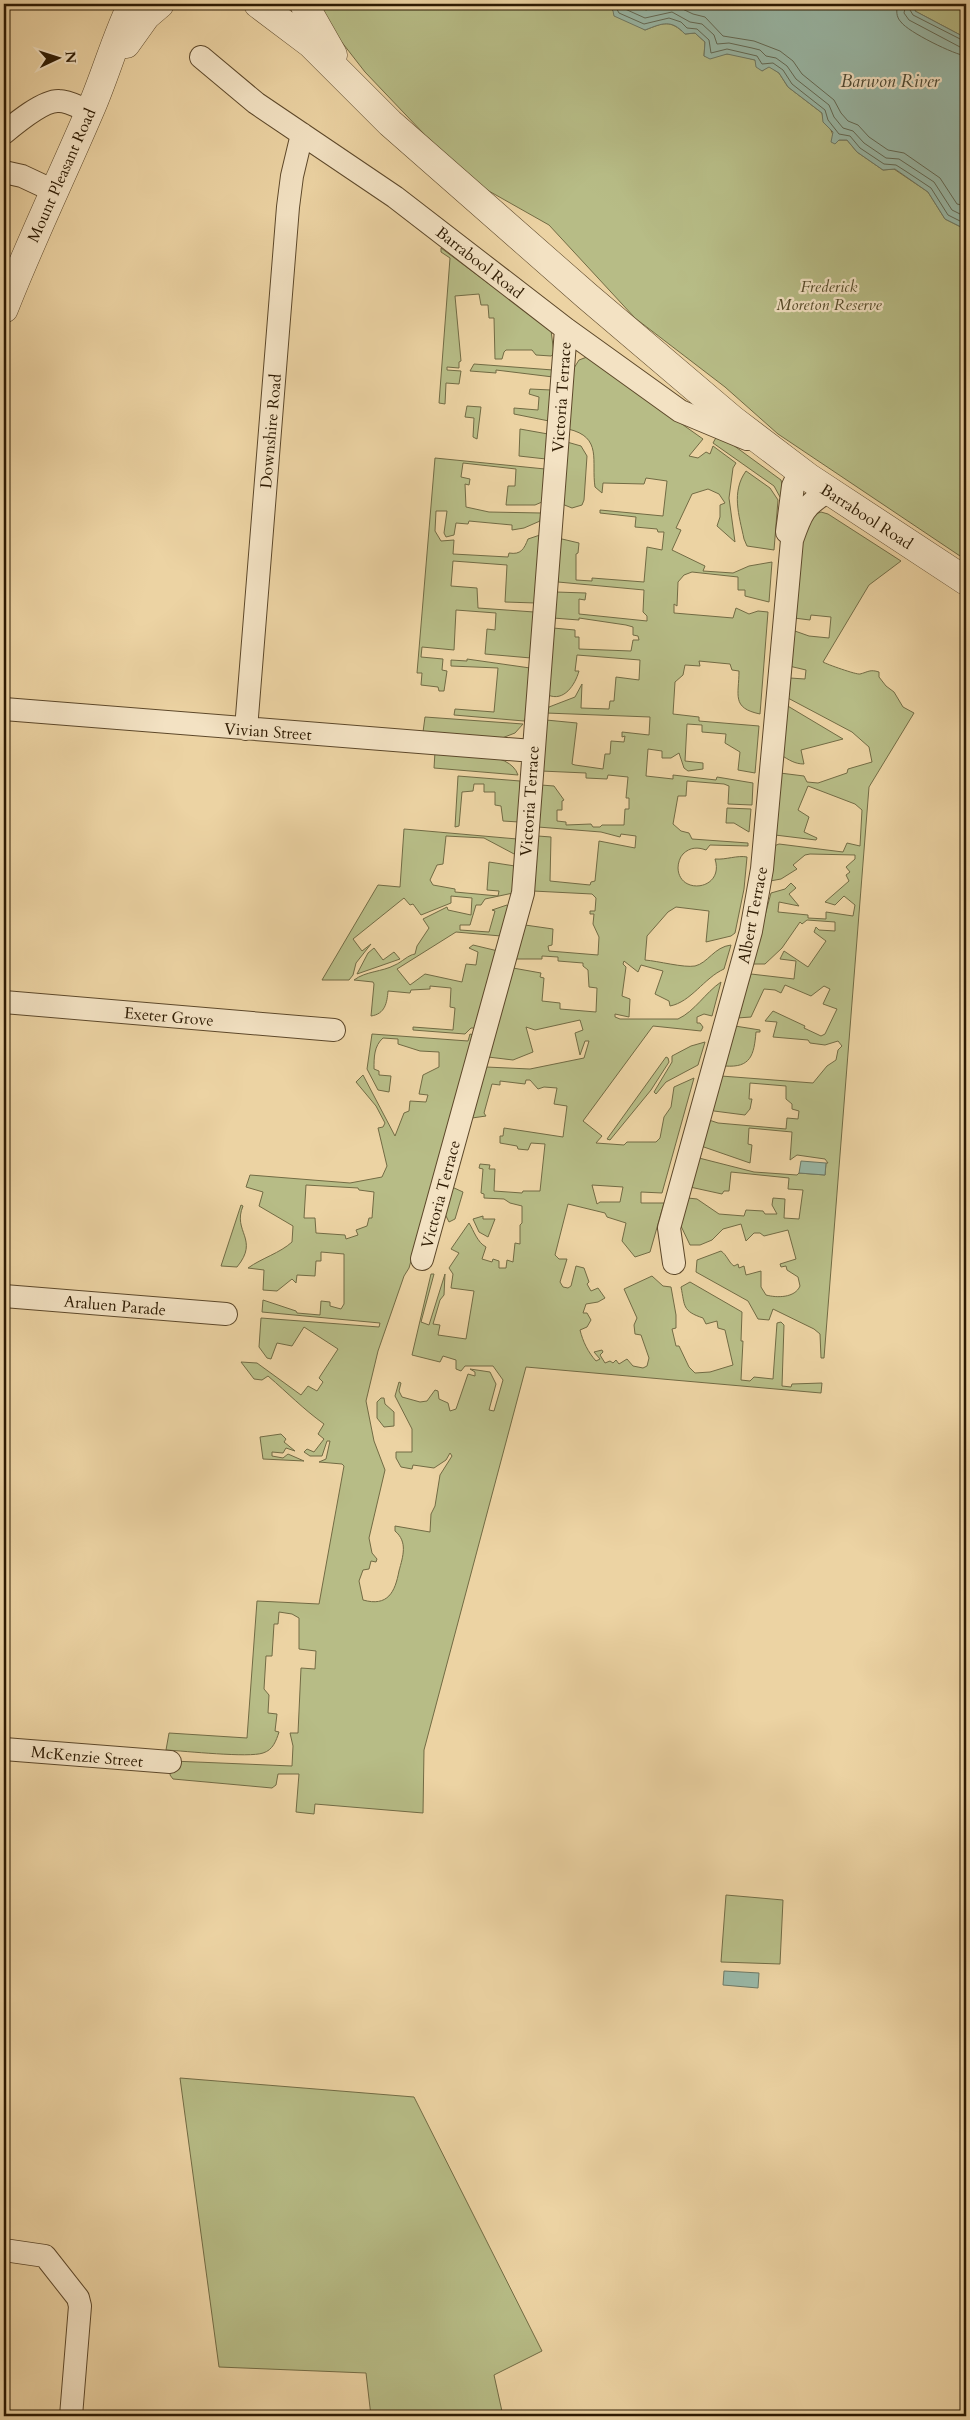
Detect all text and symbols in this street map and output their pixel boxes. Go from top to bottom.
north arrow [32,32,82,82]
text: N [61,50,80,64]
water label: Barwon River [841,69,941,94]
street label: Mount Pleasant Road [22,104,102,246]
street label: Barrabool Road [431,222,528,304]
park label: Frederick Moreton Reserve [776,276,883,316]
street label: Victoria Terrace [547,341,577,453]
street label: Downshire Road [255,372,287,489]
street label: Barrabool Road [816,479,917,555]
street label: Vivian Street [223,718,312,746]
street label: Victoria Terrace [515,745,545,857]
street label: Albert Terrace [733,865,773,966]
street label: Exeter Grove [123,1002,215,1032]
street label: Victoria Terrace [416,1138,466,1251]
street label: Araluen Parade [63,1291,167,1321]
street label: McKenzie Street [30,1741,144,1773]

